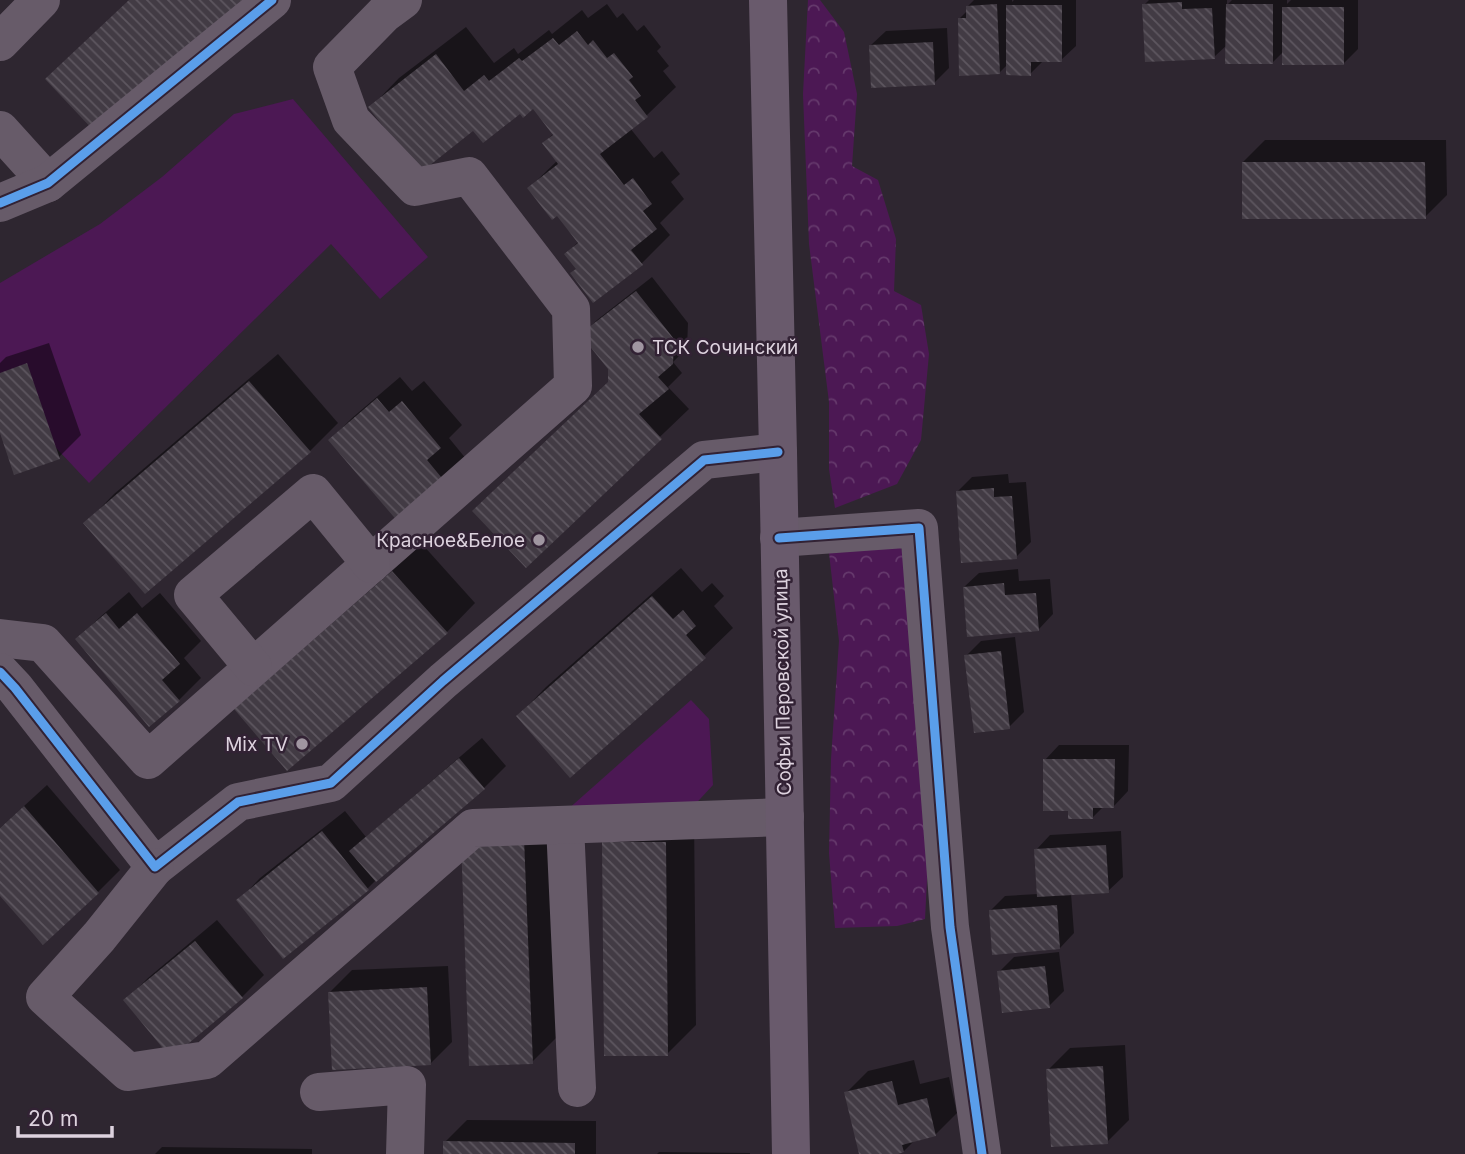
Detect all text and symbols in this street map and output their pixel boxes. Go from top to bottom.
place label: ТСК Сочинский [652,336,798,359]
marker: ТСК Сочинский [630,339,646,355]
place label: Красное&Белое [376,529,525,552]
marker: Красное&Белое [531,532,547,548]
street label: Софьи Перовской улица [769,568,796,796]
place label: Mix TV [225,733,288,756]
marker: Mix TV [294,736,310,752]
scale bar [18,1094,112,1138]
text: 20 m [28,1106,78,1131]

